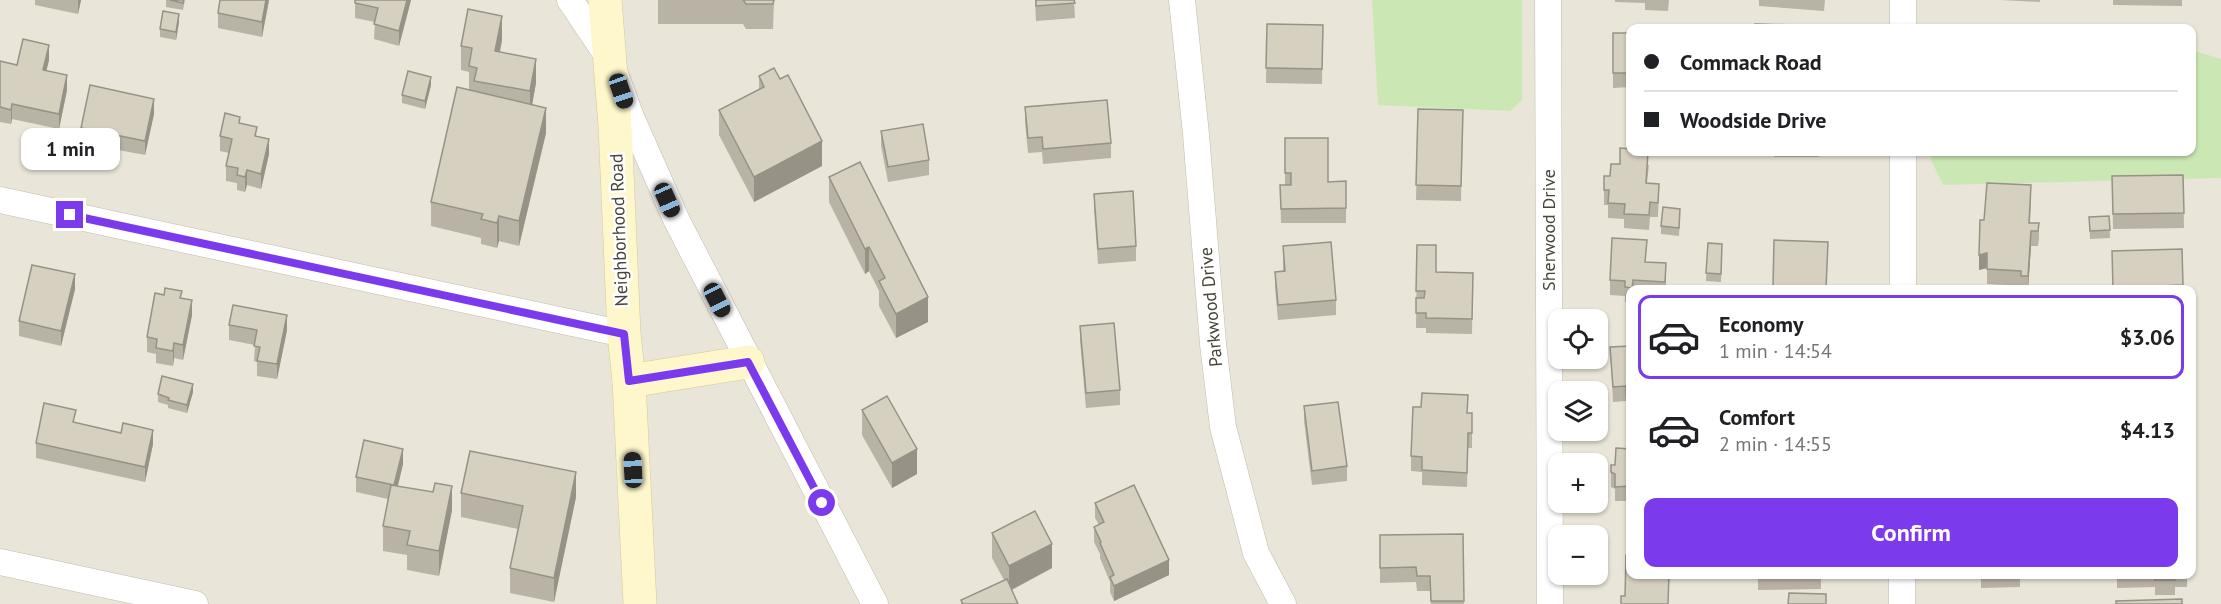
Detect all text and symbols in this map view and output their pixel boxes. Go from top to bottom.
text: Commack Road [1680,48,1822,76]
car [607,71,635,111]
text: Woodside Drive [1680,106,1826,134]
callout: 1 min [20,128,119,170]
text: 1 min [46,136,95,162]
street label: Neighborhood Road [604,153,633,307]
street label: Sherwood Drive [1537,169,1560,291]
car [651,180,683,220]
route end [56,201,83,228]
street label: Parkwood Drive [1194,246,1227,368]
car [701,280,733,320]
map controls [1548,309,1608,585]
button: locate [1548,309,1608,369]
icon: car [1647,310,1701,364]
text: Economy [1719,310,1803,338]
text: $3.06 [2120,323,2175,351]
text: 1 min · 14:54 [1719,338,1832,364]
button: layers [1548,381,1608,441]
icon: car [1647,403,1701,457]
text: Comfort [1719,403,1795,431]
text: $4.13 [2120,416,2175,444]
text: 2 min · 14:55 [1719,431,1832,457]
car [623,452,643,488]
button: + [1548,453,1608,513]
route start [808,489,835,516]
button: Confirm [1644,498,2178,567]
button: − [1548,525,1608,585]

